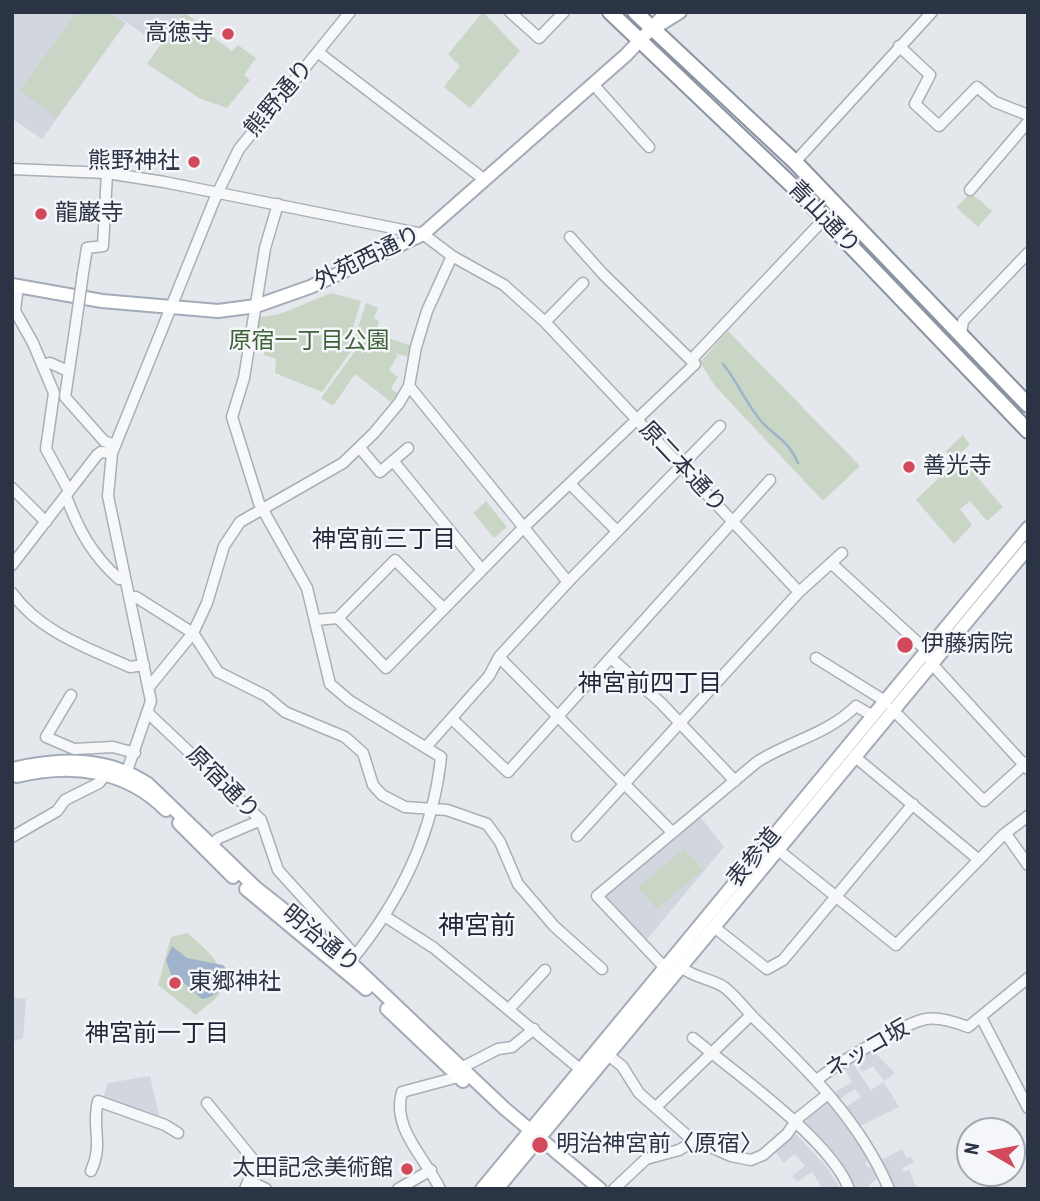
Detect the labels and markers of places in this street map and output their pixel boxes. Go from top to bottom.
place label: 高徳寺 [145,20,214,48]
marker: 高徳寺 [220,26,236,42]
place label: 熊野神社 [88,148,180,176]
marker: 熊野神社 [186,154,202,170]
place label: 龍巌寺 [55,200,124,228]
marker: 龍巌寺 [33,206,49,222]
place label: 善光寺 [923,453,992,481]
marker: 善光寺 [901,459,917,475]
place label: 伊藤病院 [921,631,1013,659]
marker: 伊藤病院 [895,635,915,655]
place label: 東郷神社 [189,969,281,997]
marker: 東郷神社 [167,975,183,991]
place label: 明治神宮前〈原宿〉 [556,1131,763,1159]
marker: 明治神宮前〈原宿〉 [530,1135,550,1155]
place label: 太田記念美術館 [232,1155,393,1183]
marker: 太田記念美術館 [399,1161,415,1177]

